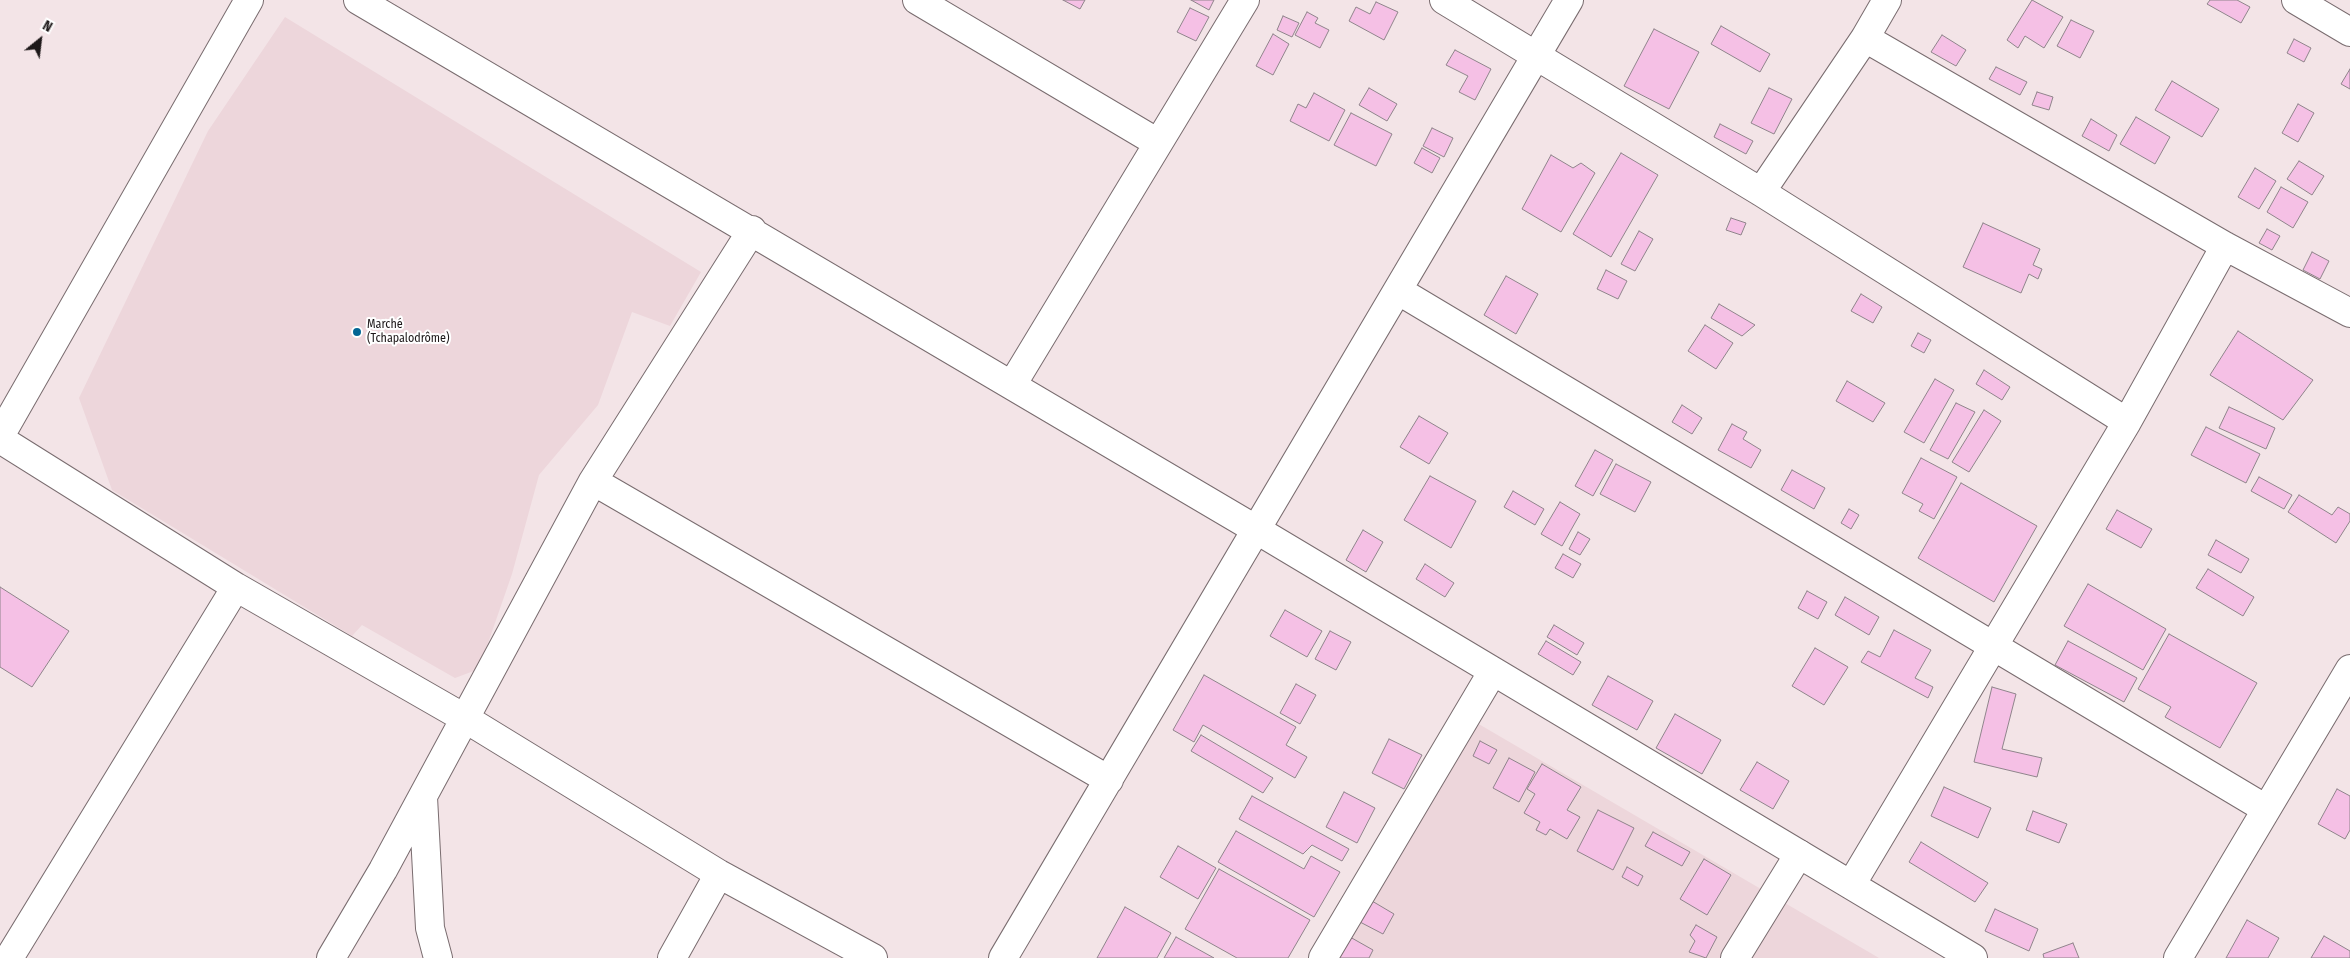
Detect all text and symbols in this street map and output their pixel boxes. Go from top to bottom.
north arrow [15,15,65,65]
text: N [40,17,55,36]
place label: Marché (Tchapalodrôme) [367,318,450,346]
marker: Marché (Tchapalodrôme) [351,326,363,338]

